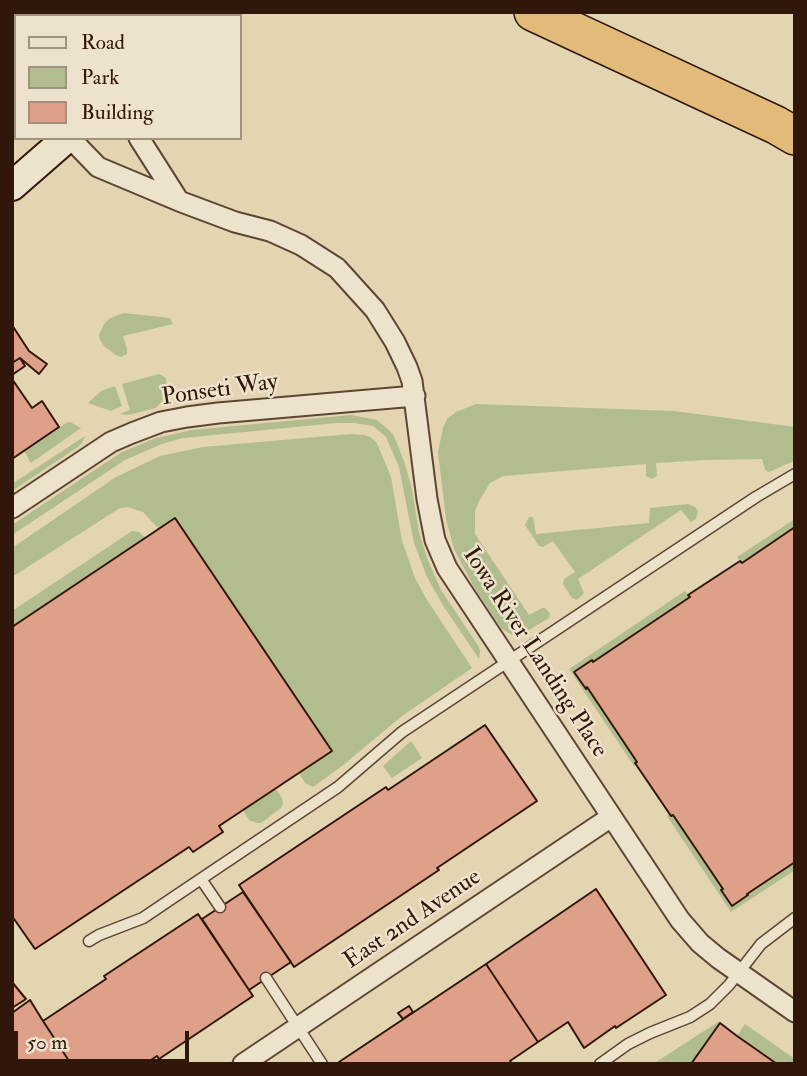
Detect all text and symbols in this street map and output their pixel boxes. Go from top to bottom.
legend [14,14,242,140]
text: Road [81,29,125,56]
text: Park [81,64,119,91]
text: Building [81,99,154,126]
street label: Ponseti Way [160,369,280,413]
street label: Iowa River Landing Place [455,542,613,764]
street label: East 2nd Avenue [339,864,487,976]
scale bar [18,1016,192,1060]
text: 50 m [27,1029,68,1056]

